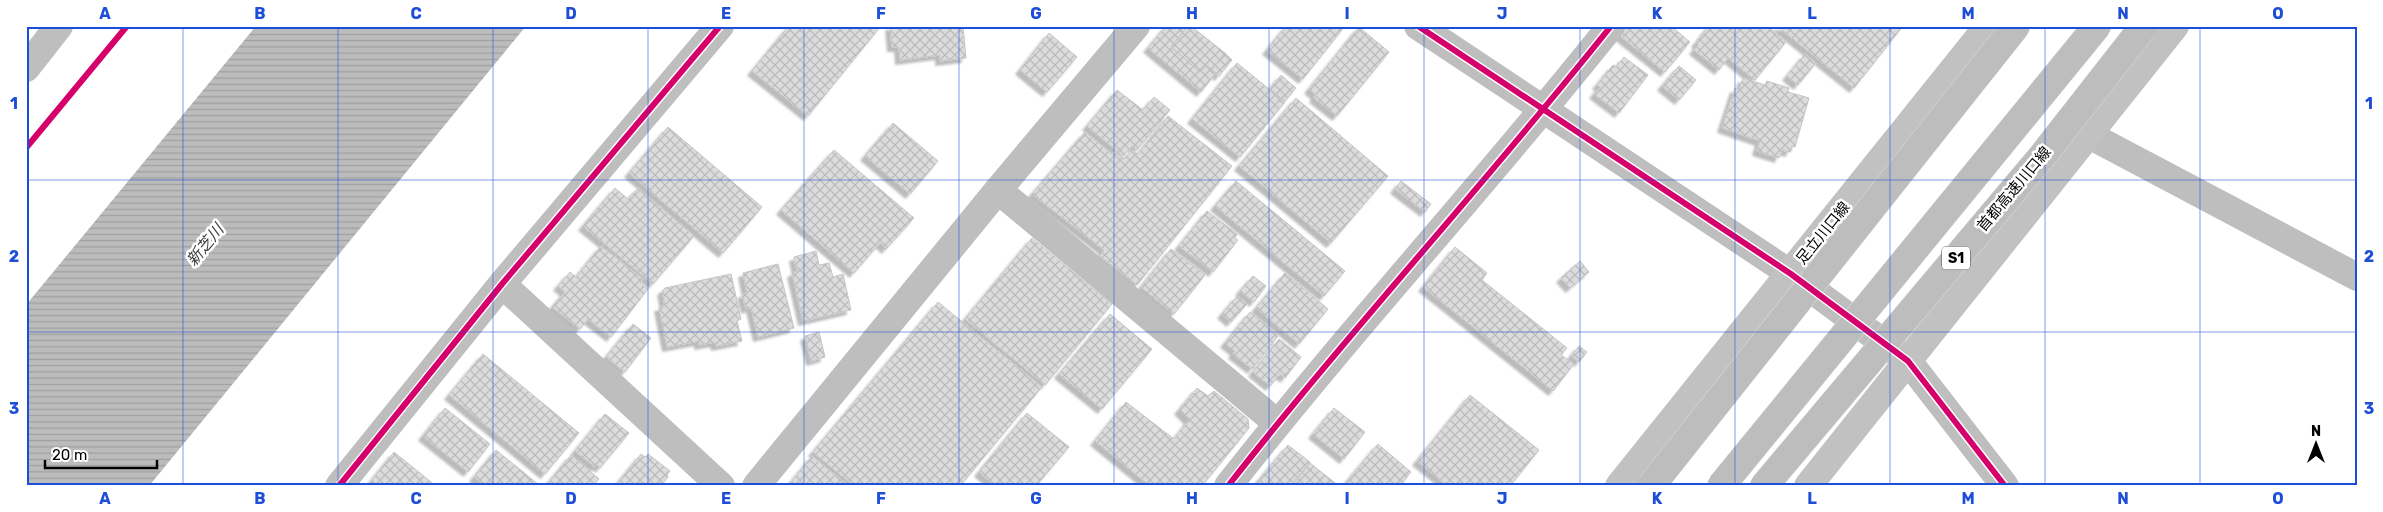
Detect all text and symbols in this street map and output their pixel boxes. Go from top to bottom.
text: A [99,4,111,23]
text: B [254,4,266,23]
text: C [410,4,422,23]
text: D [565,4,577,23]
text: E [721,4,731,23]
text: F [876,4,886,23]
text: G [1030,4,1042,23]
text: H [1186,4,1198,23]
text: I [1344,4,1350,23]
text: J [1497,4,1507,23]
text: K [1652,4,1663,23]
text: L [1807,4,1817,23]
text: M [1961,4,1975,23]
text: N [2117,4,2129,23]
text: O [2272,4,2284,23]
text: 1 [10,94,18,113]
text: 1 [2365,94,2373,113]
street label: 首都高速川口線 [1973,143,2055,235]
street label: 足立川口線 [1792,198,1854,268]
water label: 新芝川 [183,219,229,270]
text: 2 [9,247,19,266]
road number: S1 [1942,247,1970,270]
text: 2 [2364,247,2374,266]
text: 3 [9,399,19,418]
text: 3 [2364,399,2374,418]
north arrow [2290,420,2340,470]
text: N [2311,423,2321,440]
scale bar [45,437,158,469]
text: 20 m [52,446,87,464]
text: A [99,489,111,508]
text: B [254,489,266,508]
text: C [410,489,422,508]
text: D [565,489,577,508]
text: E [721,489,731,508]
text: F [876,489,886,508]
text: G [1030,489,1042,508]
text: H [1186,489,1198,508]
text: I [1344,489,1350,508]
text: J [1497,489,1507,508]
text: K [1652,489,1663,508]
text: L [1807,489,1817,508]
text: M [1961,489,1975,508]
text: N [2117,489,2129,508]
text: O [2272,489,2284,508]

